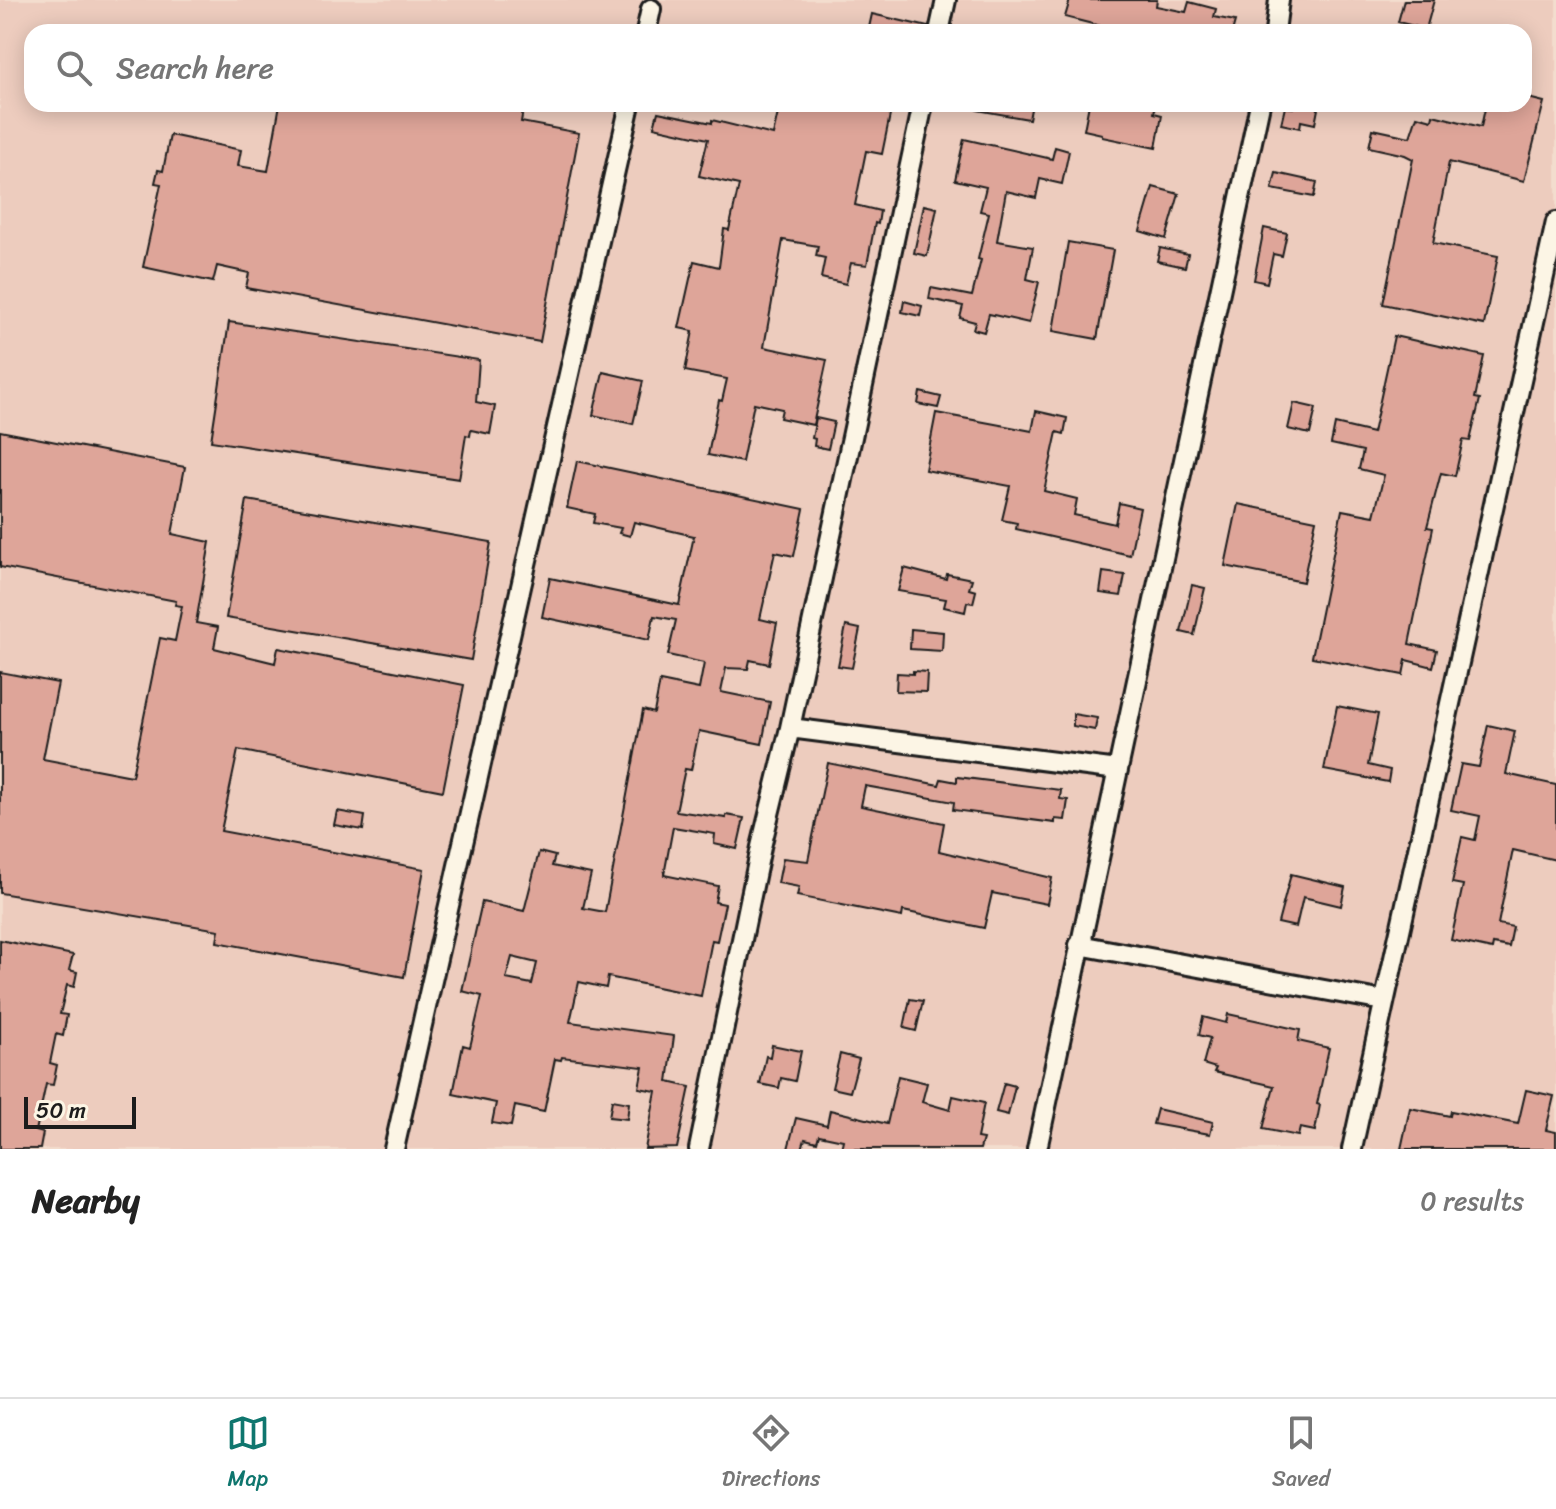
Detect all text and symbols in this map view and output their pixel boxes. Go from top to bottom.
search box [24,24,1532,112]
text: Search here [116,41,274,95]
icon: search [52,46,96,90]
text: 50 m [36,1091,86,1130]
scale bar [24,1093,136,1129]
text: Nearby [32,1171,140,1231]
text: 0 results [1420,1178,1524,1224]
tab: Map [226,1411,270,1498]
tab: Directions [722,1411,820,1498]
tab: Saved [1272,1411,1330,1498]

